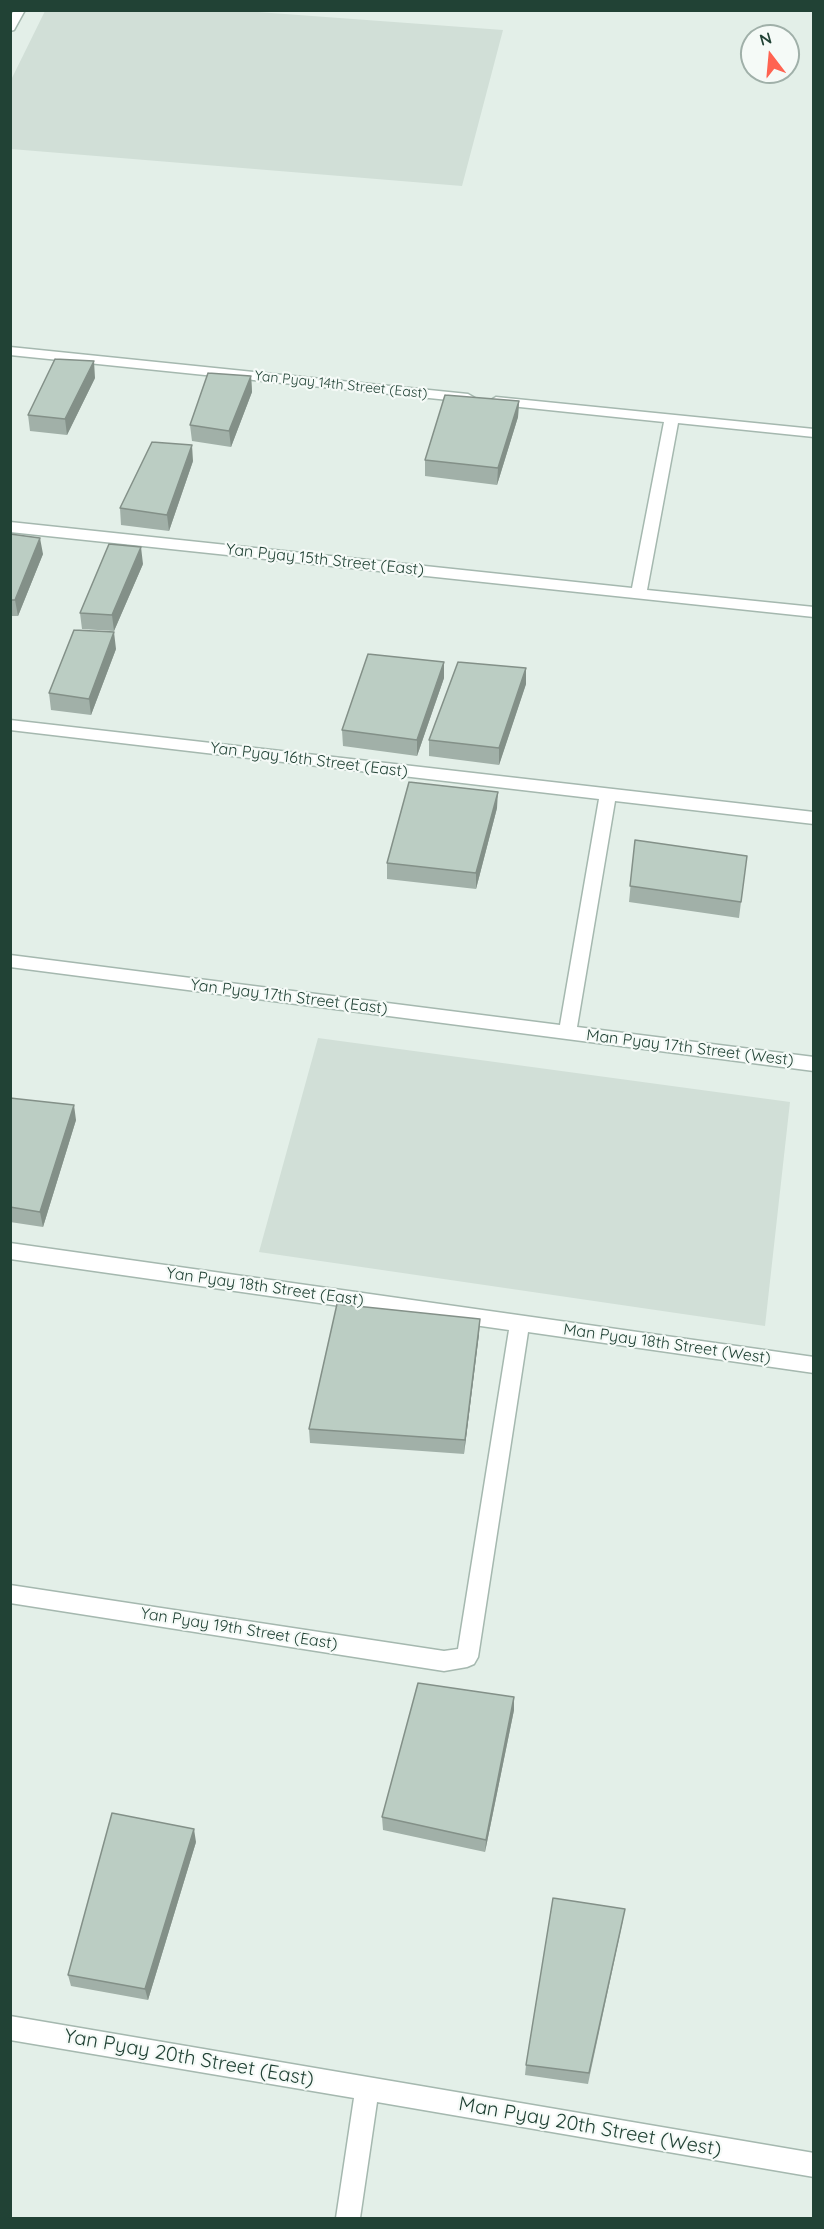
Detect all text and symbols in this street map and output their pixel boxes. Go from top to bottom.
north arrow [740,24,800,84]
text: N [757,27,774,50]
street label: Yan Pyay 14th Street (East) [254,368,428,402]
street label: Yan Pyay 15th Street (East) [225,540,425,580]
street label: Yan Pyay 16th Street (East) [209,738,409,782]
street label: Yan Pyay 17th Street (East) [189,975,389,1019]
street label: Man Pyay 17th Street (West) [585,1026,795,1070]
street label: Yan Pyay 18th Street (East) [165,1264,365,1310]
street label: Man Pyay 18th Street (West) [562,1320,772,1368]
street label: Yan Pyay 19th Street (East) [139,1604,339,1654]
street label: Yan Pyay 20th Street (East) [62,2024,316,2092]
street label: Man Pyay 20th Street (West) [457,2092,723,2162]

